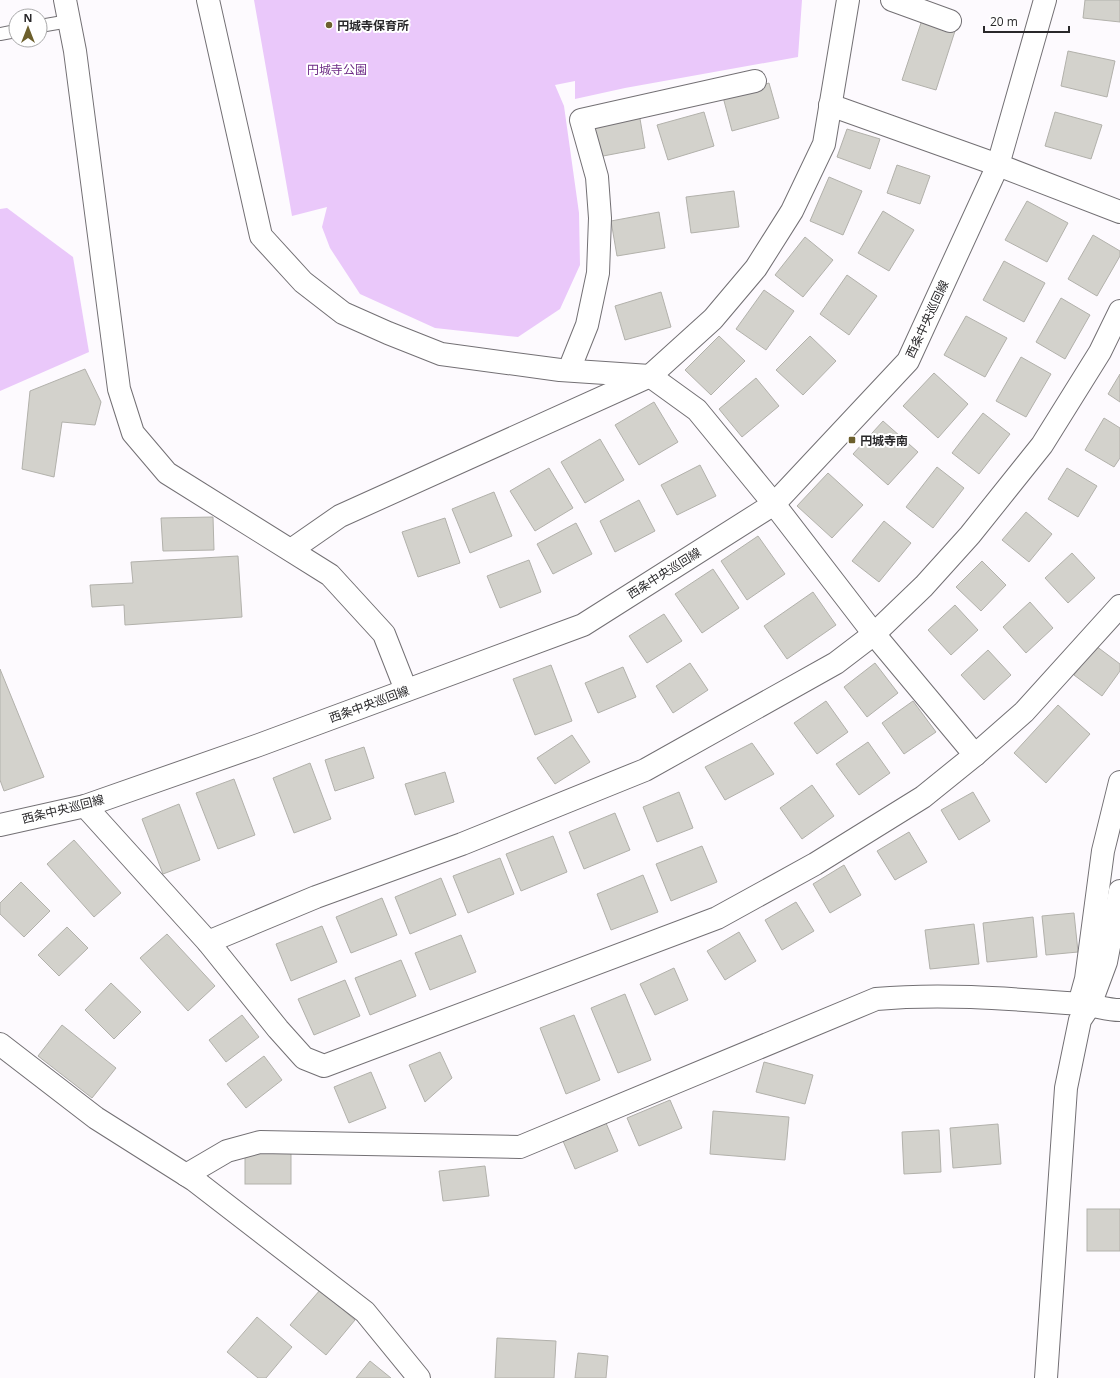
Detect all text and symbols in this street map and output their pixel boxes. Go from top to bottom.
north arrow [8,8,48,48]
scale bar [984,8,1069,34]
text: N [24,10,32,25]
text: 20 m [990,13,1018,30]
place label: 円城寺保育所 [337,17,409,34]
marker: 円城寺保育所 [324,20,334,30]
park label: 円城寺公園 [307,61,367,78]
street label: 西条中央巡回線 [902,277,952,361]
place label: 円城寺南 [860,432,908,449]
marker: 円城寺南 [847,435,857,445]
street label: 西条中央巡回線 [624,544,704,602]
street label: 西条中央巡回線 [327,682,411,726]
street label: 西条中央巡回線 [20,791,106,827]

